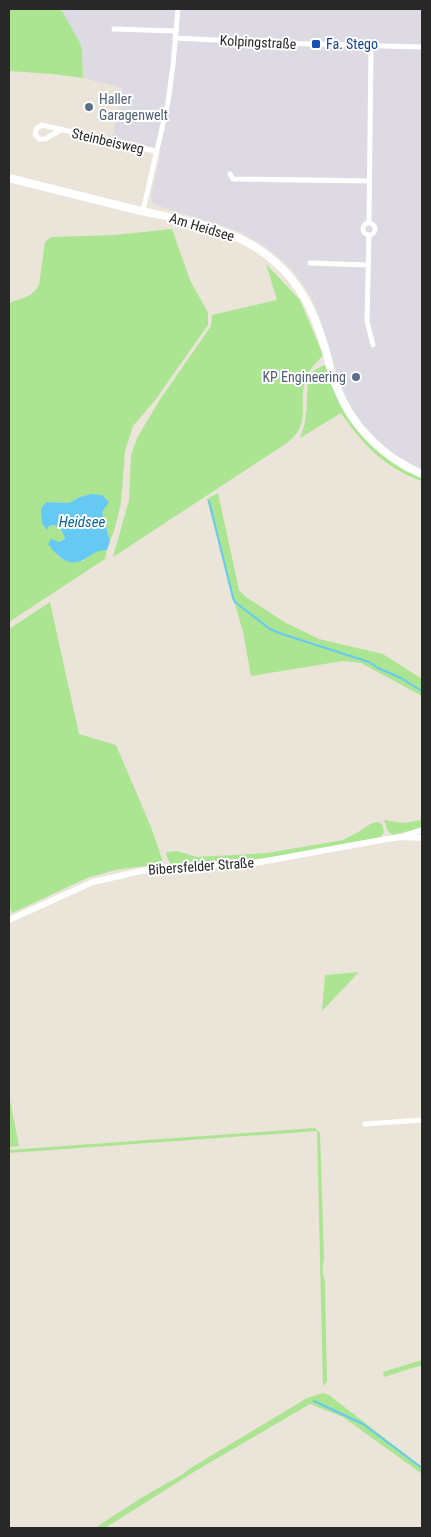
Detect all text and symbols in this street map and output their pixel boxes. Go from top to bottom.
street label: Kolpingstraße [219,32,297,52]
place label: Fa. Stego [326,36,378,52]
marker: Fa. Stego [310,38,322,50]
place label: Haller Garagenwelt [99,91,168,123]
marker: Haller Garagenwelt [83,101,95,113]
street label: Steinbeisweg [70,125,146,157]
street label: Am Heidsee [168,210,237,245]
place label: KP Engineering [262,369,346,385]
marker: KP Engineering [350,371,362,383]
water label: Heidsee [59,513,106,531]
street label: Bibersfelder Straße [148,854,255,878]

